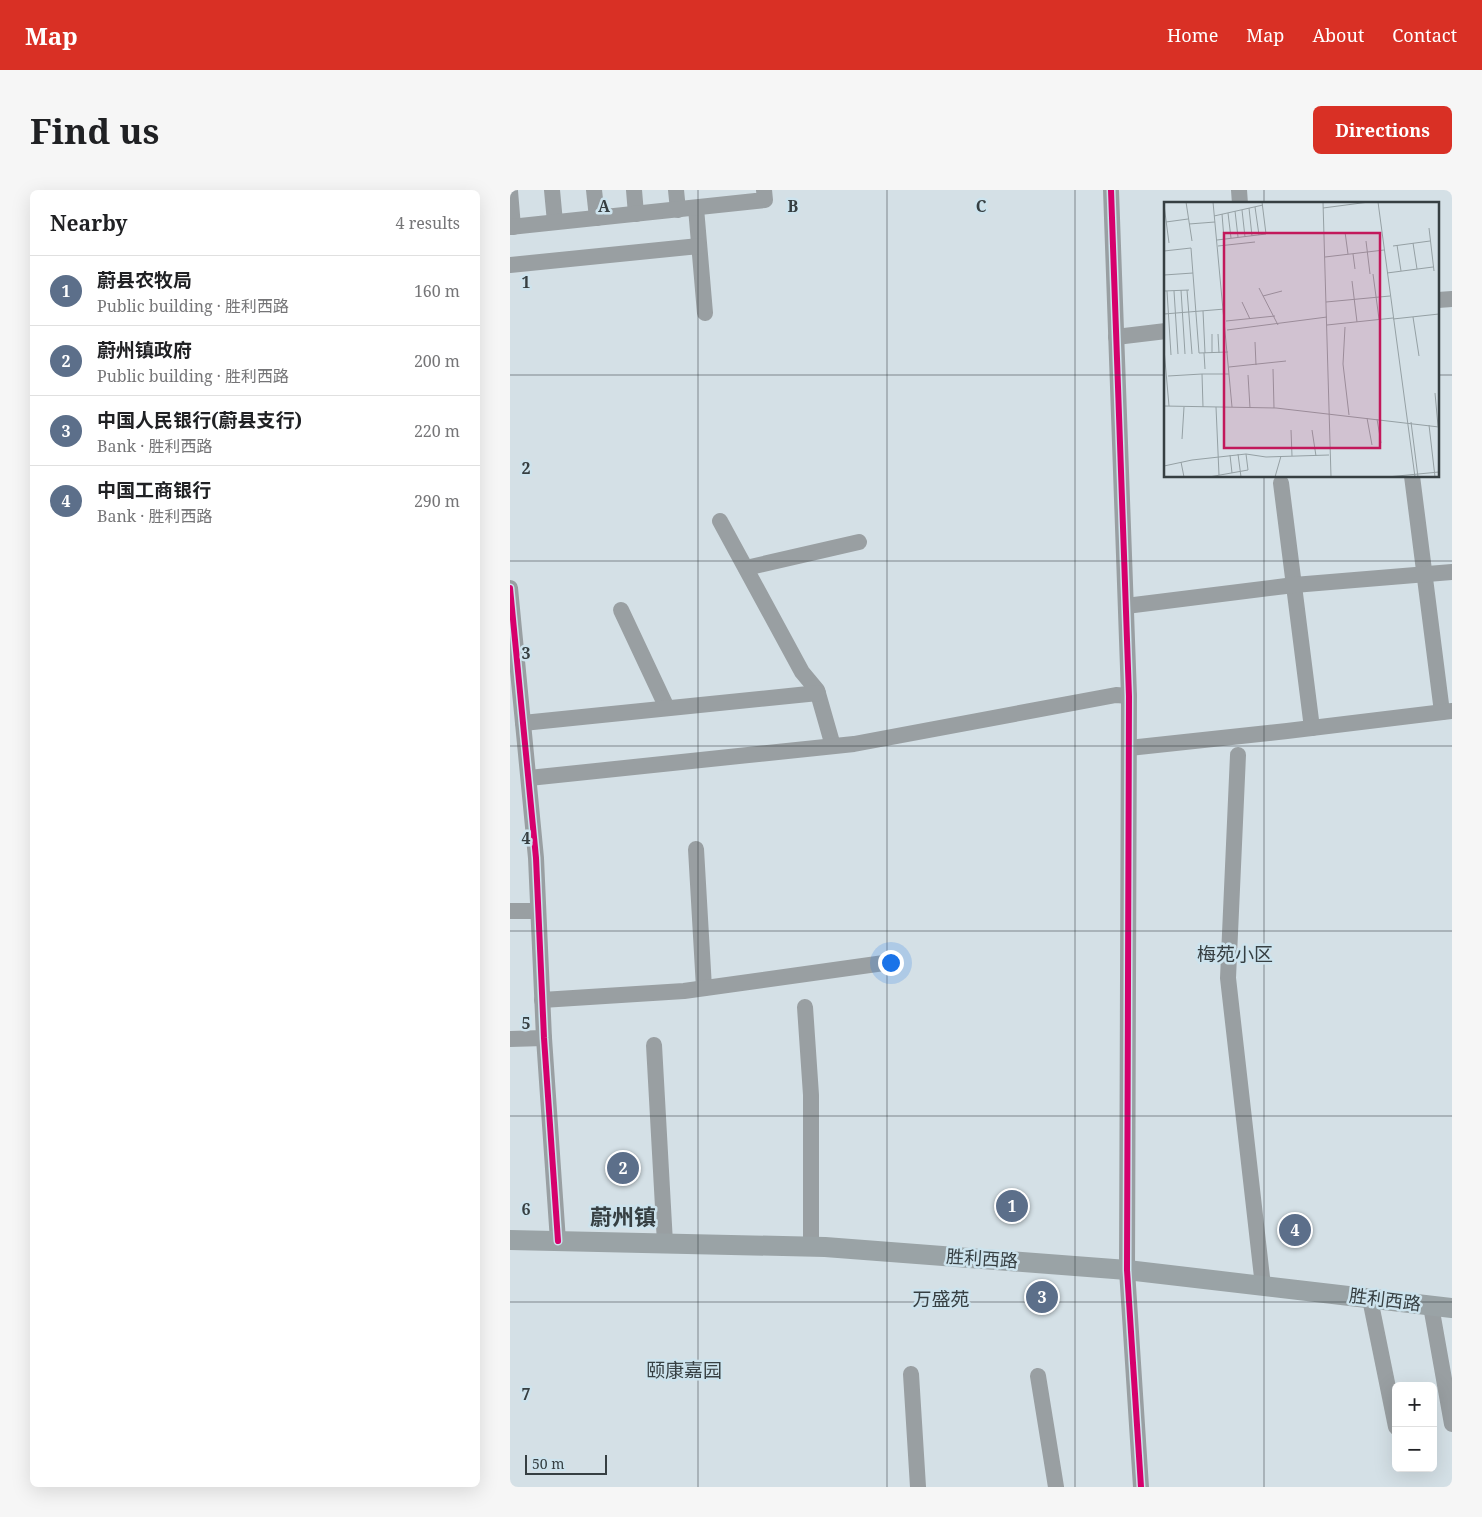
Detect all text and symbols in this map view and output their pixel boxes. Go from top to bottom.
text: Map [25,19,78,52]
text: Home [1167,23,1218,47]
text: Map [1246,23,1284,47]
text: About [1312,23,1364,47]
text: Contact [1392,23,1457,47]
button: Directions [1313,106,1452,154]
text: Find us [30,107,159,154]
text: A [598,195,611,217]
text: B [788,195,799,217]
text: C [976,195,987,217]
inset map [1164,202,1439,478]
text: Nearby [50,209,128,237]
text: 4 results [396,212,460,234]
text: 蔚县农牧局 [97,267,192,293]
text: 1 [521,271,531,293]
text: 1 [61,280,71,302]
text: 160 m [414,280,460,302]
text: Public building · 胜利西路 [97,295,289,317]
text: 蔚州镇政府 [97,337,192,363]
text: 2 [61,350,71,372]
text: 200 m [414,350,460,372]
text: Public building · 胜利西路 [97,365,289,387]
text: 中国人民银行(蔚县支行) [97,407,302,433]
text: 3 [61,420,71,442]
text: 220 m [414,420,460,442]
text: Bank · 胜利西路 [97,435,212,457]
text: 2 [521,457,531,479]
text: 中国工商银行 [97,477,211,503]
text: 4 [61,490,71,512]
text: 290 m [414,490,460,512]
text: Bank · 胜利西路 [97,505,212,527]
text: 3 [521,642,531,664]
text: 4 [521,827,531,849]
district label: 梅苑小区 [1197,941,1273,967]
your location [878,950,904,976]
text: 5 [521,1012,531,1034]
pin: 2 [607,1149,639,1187]
pin: 1 [996,1187,1028,1225]
text: 6 [521,1198,531,1220]
district label: 蔚州镇 [590,1201,656,1231]
pin: 4 [1279,1211,1311,1249]
street label: 胜利西路 [945,1244,1019,1272]
pin: 3 [1026,1278,1058,1316]
street label: 胜利西路 [1348,1283,1422,1315]
district label: 万盛苑 [912,1286,970,1312]
district label: 颐康嘉园 [646,1357,722,1383]
map controls [1392,1382,1437,1472]
button: + [1392,1382,1437,1427]
text: 7 [521,1383,531,1405]
button: − [1392,1427,1437,1472]
scale bar [525,1452,608,1475]
text: 50 m [532,1454,565,1473]

